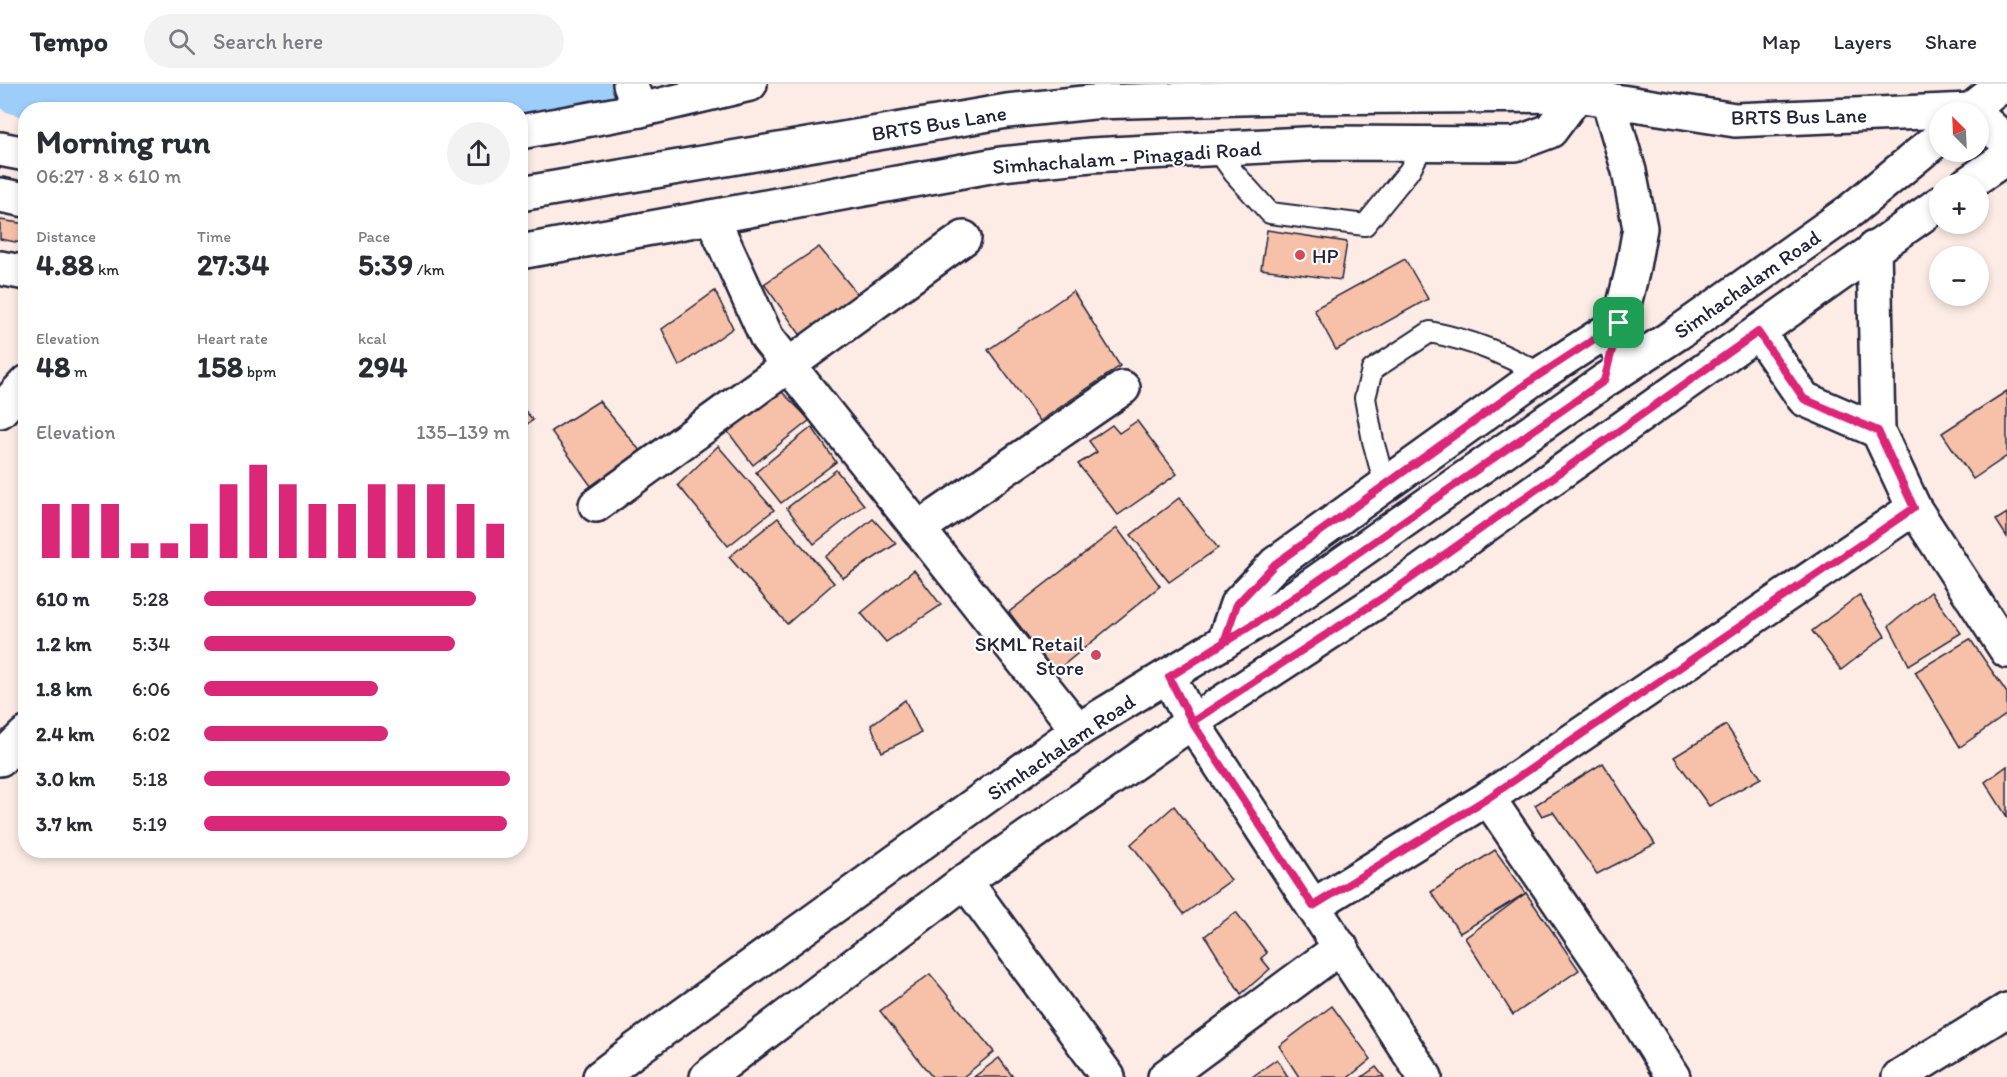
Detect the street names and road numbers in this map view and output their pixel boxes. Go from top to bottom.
street label: BRTS Bus Lane [870,100,1008,146]
street label: BRTS Bus Lane [1731,102,1867,130]
street label: Simhachalam - Pinagadi Road [992,135,1263,179]
street label: Simhachalam Road [1669,224,1825,344]
street label: Simhachalam Road [982,688,1140,806]

